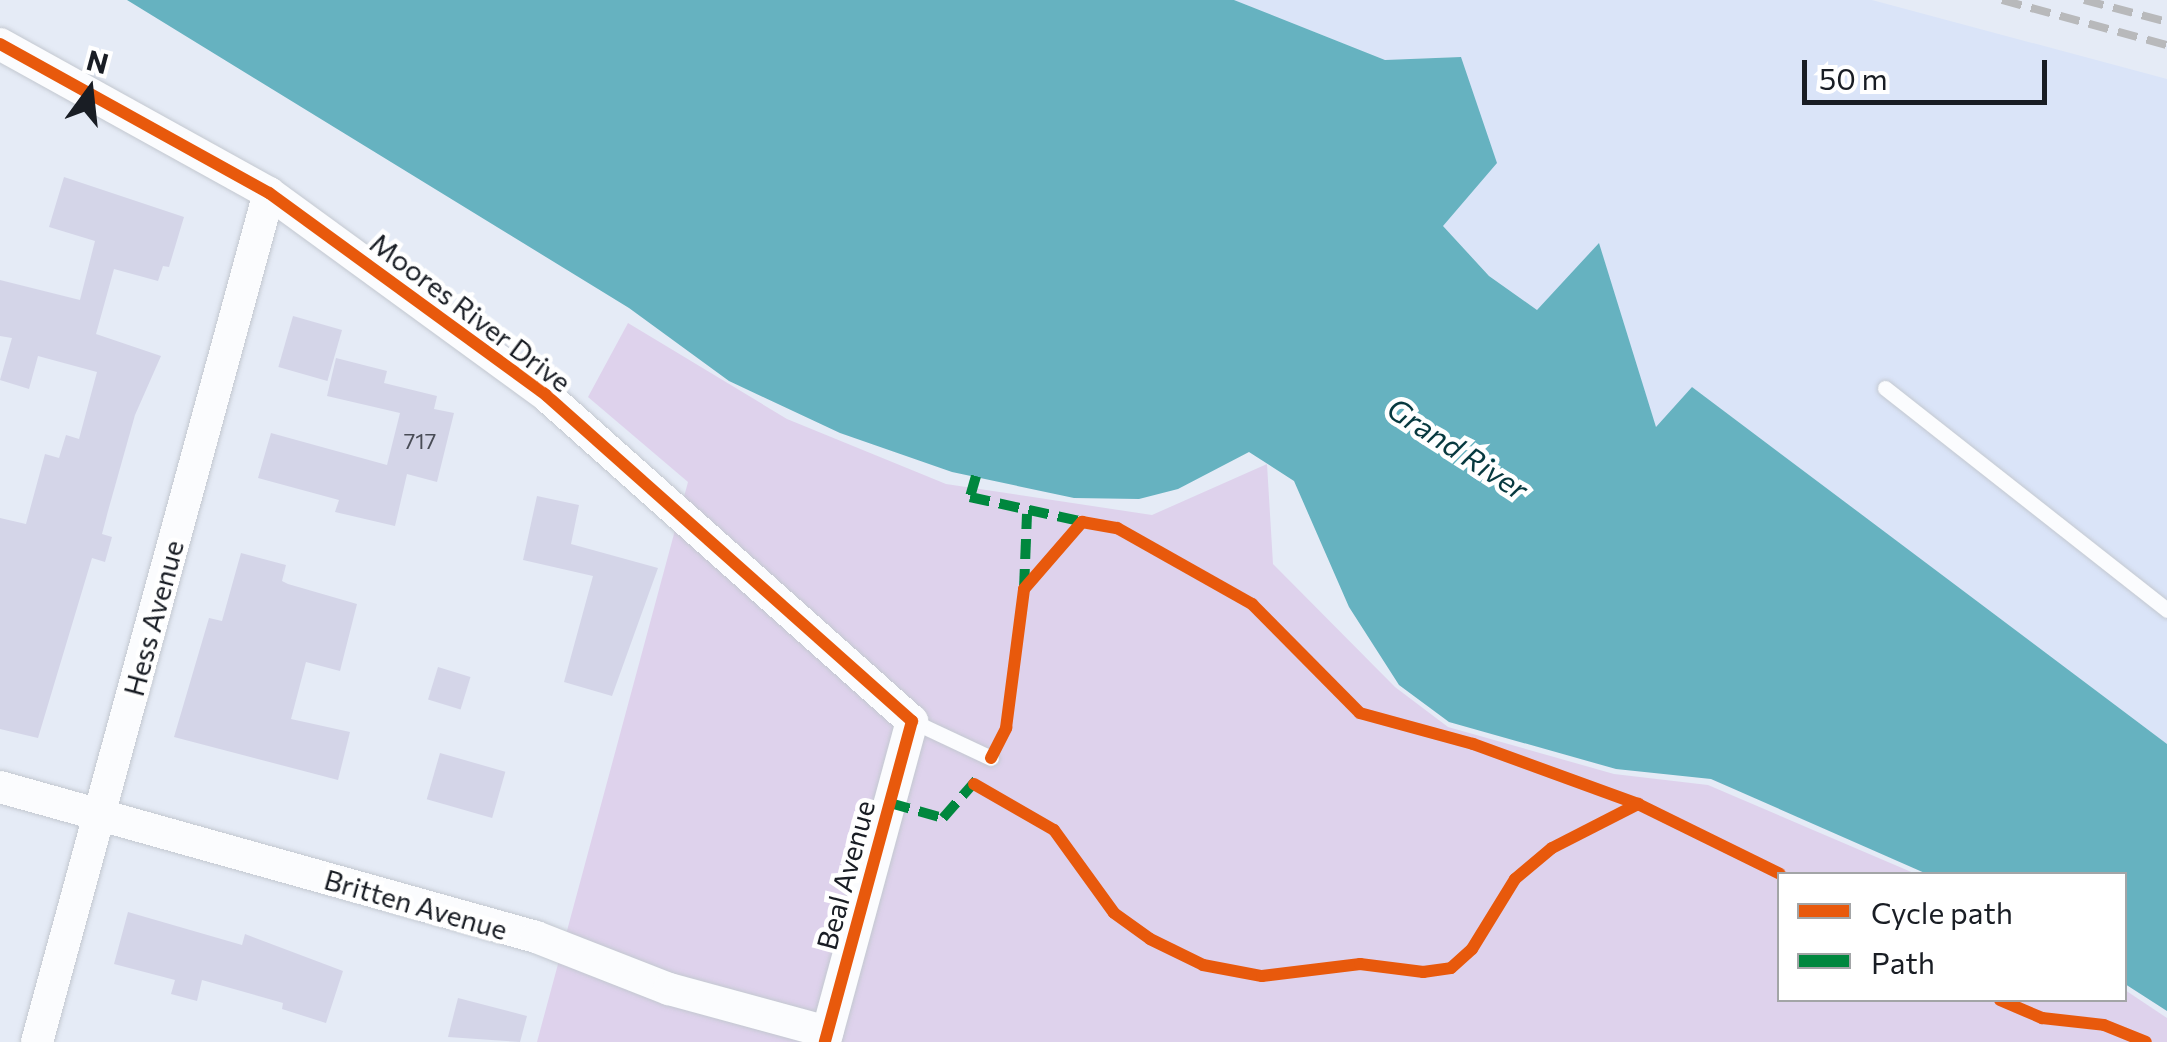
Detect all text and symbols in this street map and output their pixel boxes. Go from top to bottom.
north arrow [40,40,140,140]
scale bar [1807,40,2052,102]
text: N [83,42,112,80]
text: 50 m [1819,59,1888,96]
street label: Moores River Drive [364,226,578,398]
water label: Grand River [1381,389,1535,507]
house number: 717 [404,428,436,454]
street label: Hess Avenue [116,536,190,700]
street label: Beal Avenue [809,797,881,953]
street label: Britten Avenue [321,862,511,946]
legend [1777,872,2127,1002]
text: Cycle path [1871,893,2013,930]
text: Path [1871,943,1935,980]

